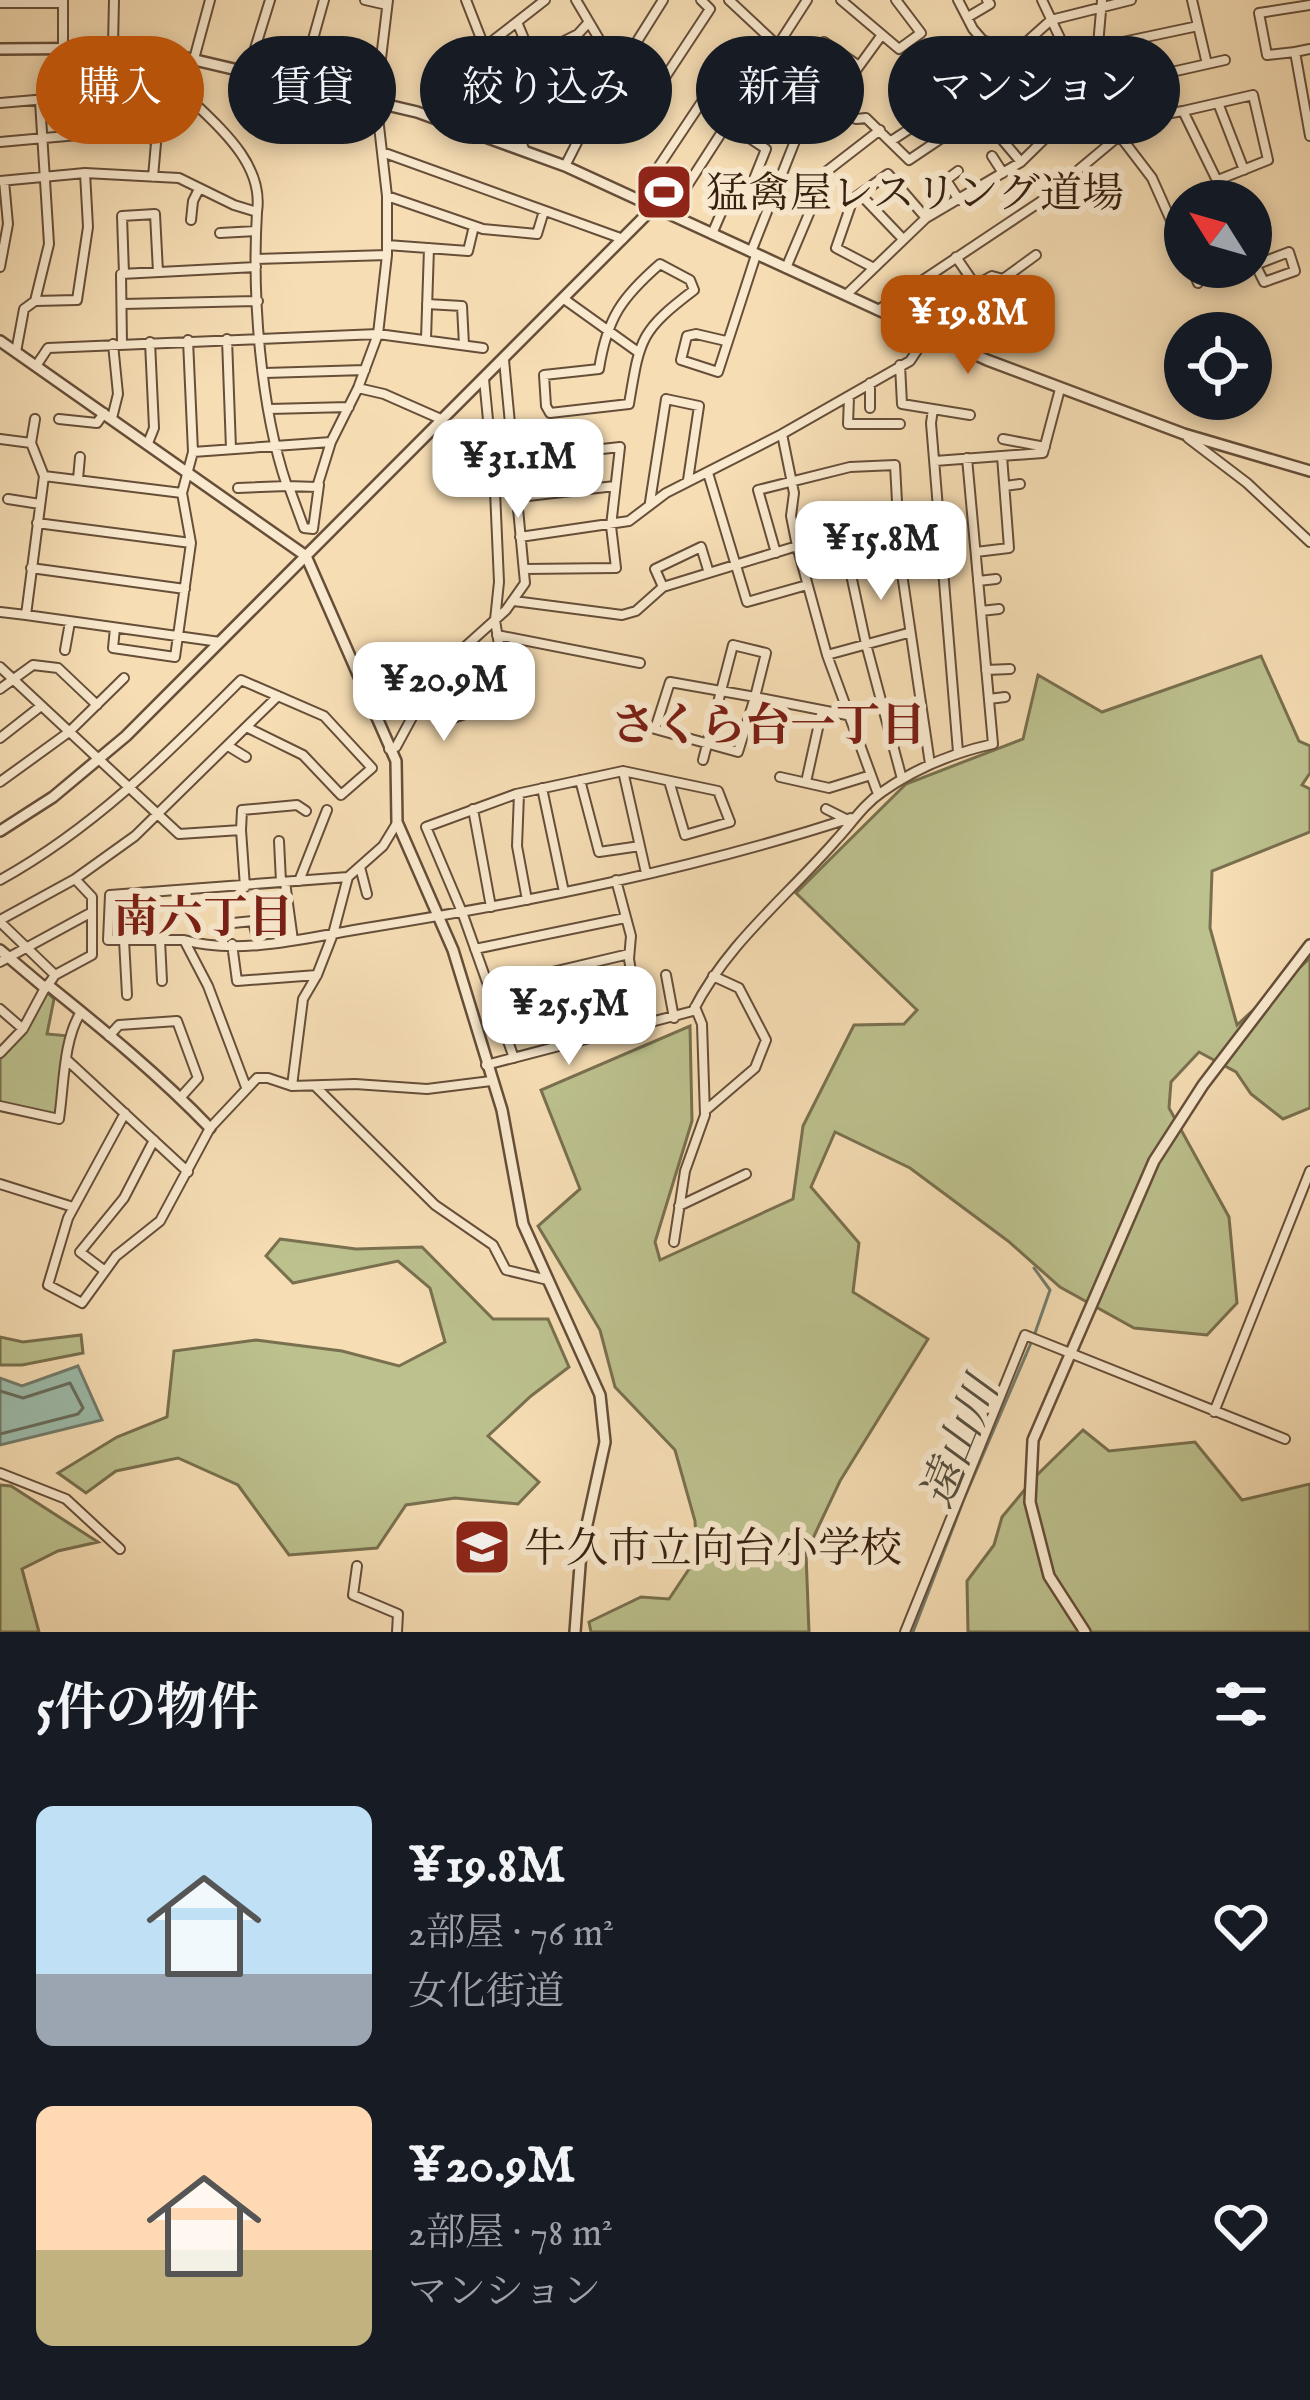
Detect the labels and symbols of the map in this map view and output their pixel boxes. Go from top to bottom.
sports icon: 猛禽屋レスリング道場 [633,161,695,223]
place label: 猛禽屋レスリング道場 [706,169,1124,222]
north arrow [1164,180,1272,288]
pin: ¥19.8M [870,275,1066,377]
pin: ¥31.1M [420,419,616,521]
pin: ¥15.8M [783,501,979,603]
pin: ¥20.9M [346,642,542,744]
district label: さくら台一丁目 [610,699,926,756]
district label: 南六丁目 [113,891,293,948]
pin: ¥25.5M [471,966,667,1068]
water label: 遠山川 [910,1365,1015,1517]
school or university icon: 牛久市立向台小学校 [451,1516,513,1578]
place label: 牛久市立向台小学校 [524,1524,902,1577]

